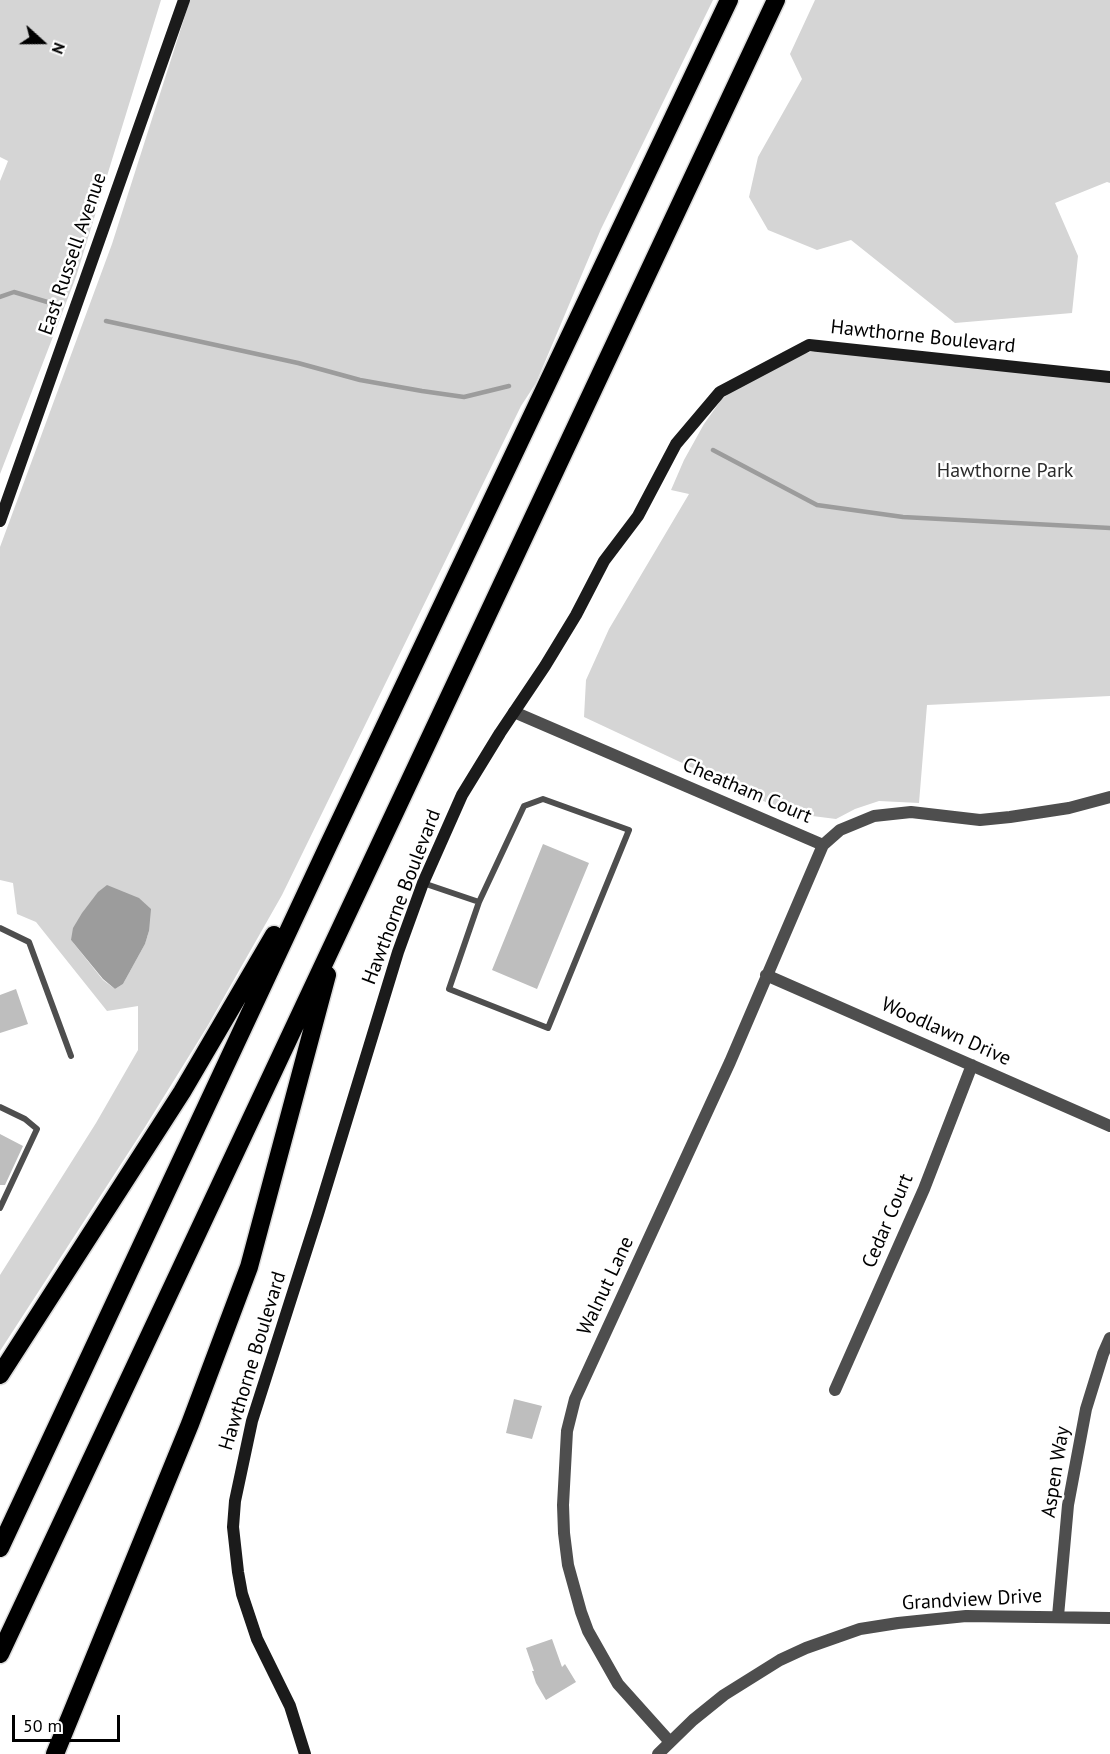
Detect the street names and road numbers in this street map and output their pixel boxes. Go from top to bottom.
street label: East Russell Avenue [34,170,112,338]
street label: Hawthorne Boulevard [829,315,1017,359]
street label: Cheatham Court [679,753,815,829]
street label: Hawthorne Boulevard [358,806,446,988]
street label: Woodlawn Drive [877,993,1015,1071]
street label: Cedar Court [857,1170,919,1272]
street label: Walnut Lane [573,1233,639,1339]
street label: Hawthorne Boulevard [214,1269,292,1453]
street label: Aspen Way [1037,1425,1075,1519]
street label: Grandview Drive [901,1584,1043,1616]

